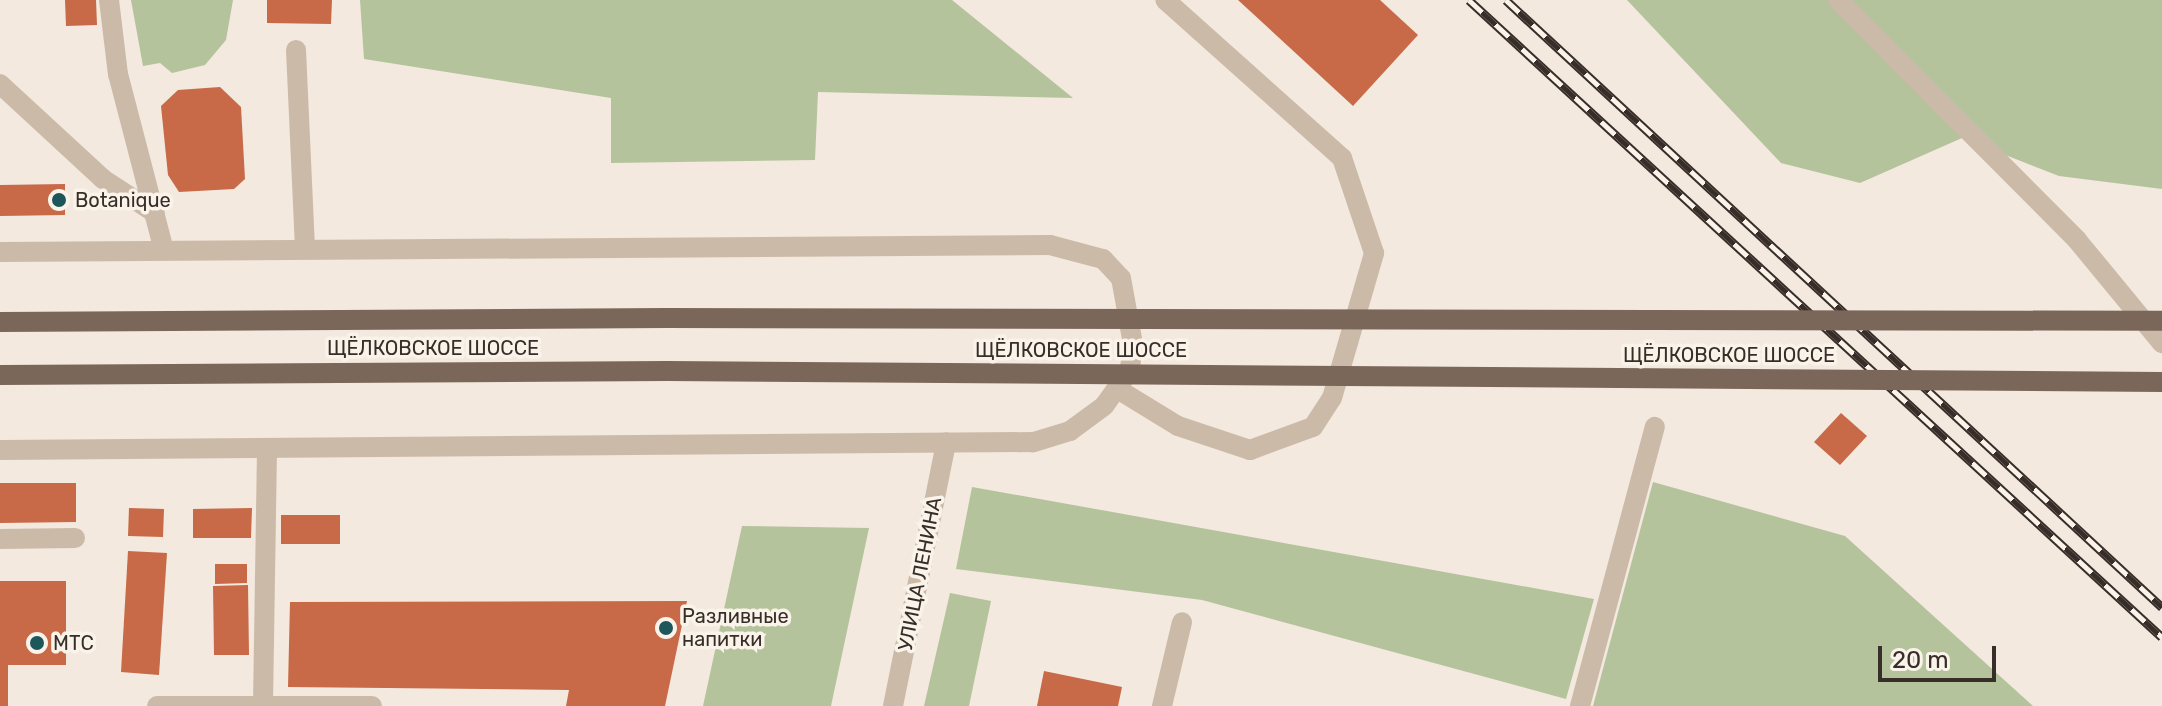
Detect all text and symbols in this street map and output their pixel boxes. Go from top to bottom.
place label: Botanique [75,188,171,212]
marker: Botanique [50,191,68,209]
street label: ЩЁЛКОВСКОЕ ШОССЕ [327,336,539,360]
street label: ЩЁЛКОВСКОЕ ШОССЕ [975,338,1187,362]
street label: ЩЁЛКОВСКОЕ ШОССЕ [1623,343,1835,367]
street label: УЛИЦА ЛЕНИНА [893,495,947,653]
place label: Разливные напитки [682,604,789,651]
marker: Разливные напитки [657,619,675,637]
scale bar [1882,630,2000,680]
place label: МТС [53,631,94,655]
marker: МТС [28,634,46,652]
text: 20 m [1892,646,1949,674]

